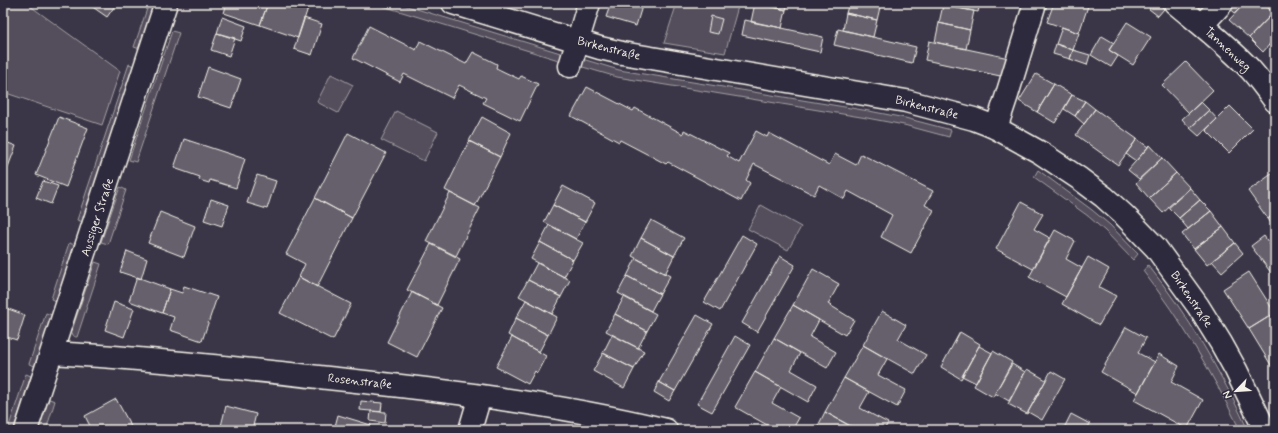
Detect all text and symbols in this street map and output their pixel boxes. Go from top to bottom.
street label: Tannenweg [1201,24,1254,75]
street label: Birkenstraße [575,33,642,65]
street label: Birkenstraße [893,92,960,124]
street label: Aussiger Straße [78,176,118,259]
street label: Birkenstraße [1166,268,1216,331]
street label: Rosenstraße [327,371,393,393]
north arrow [1216,371,1256,411]
text: N [1220,389,1236,401]

